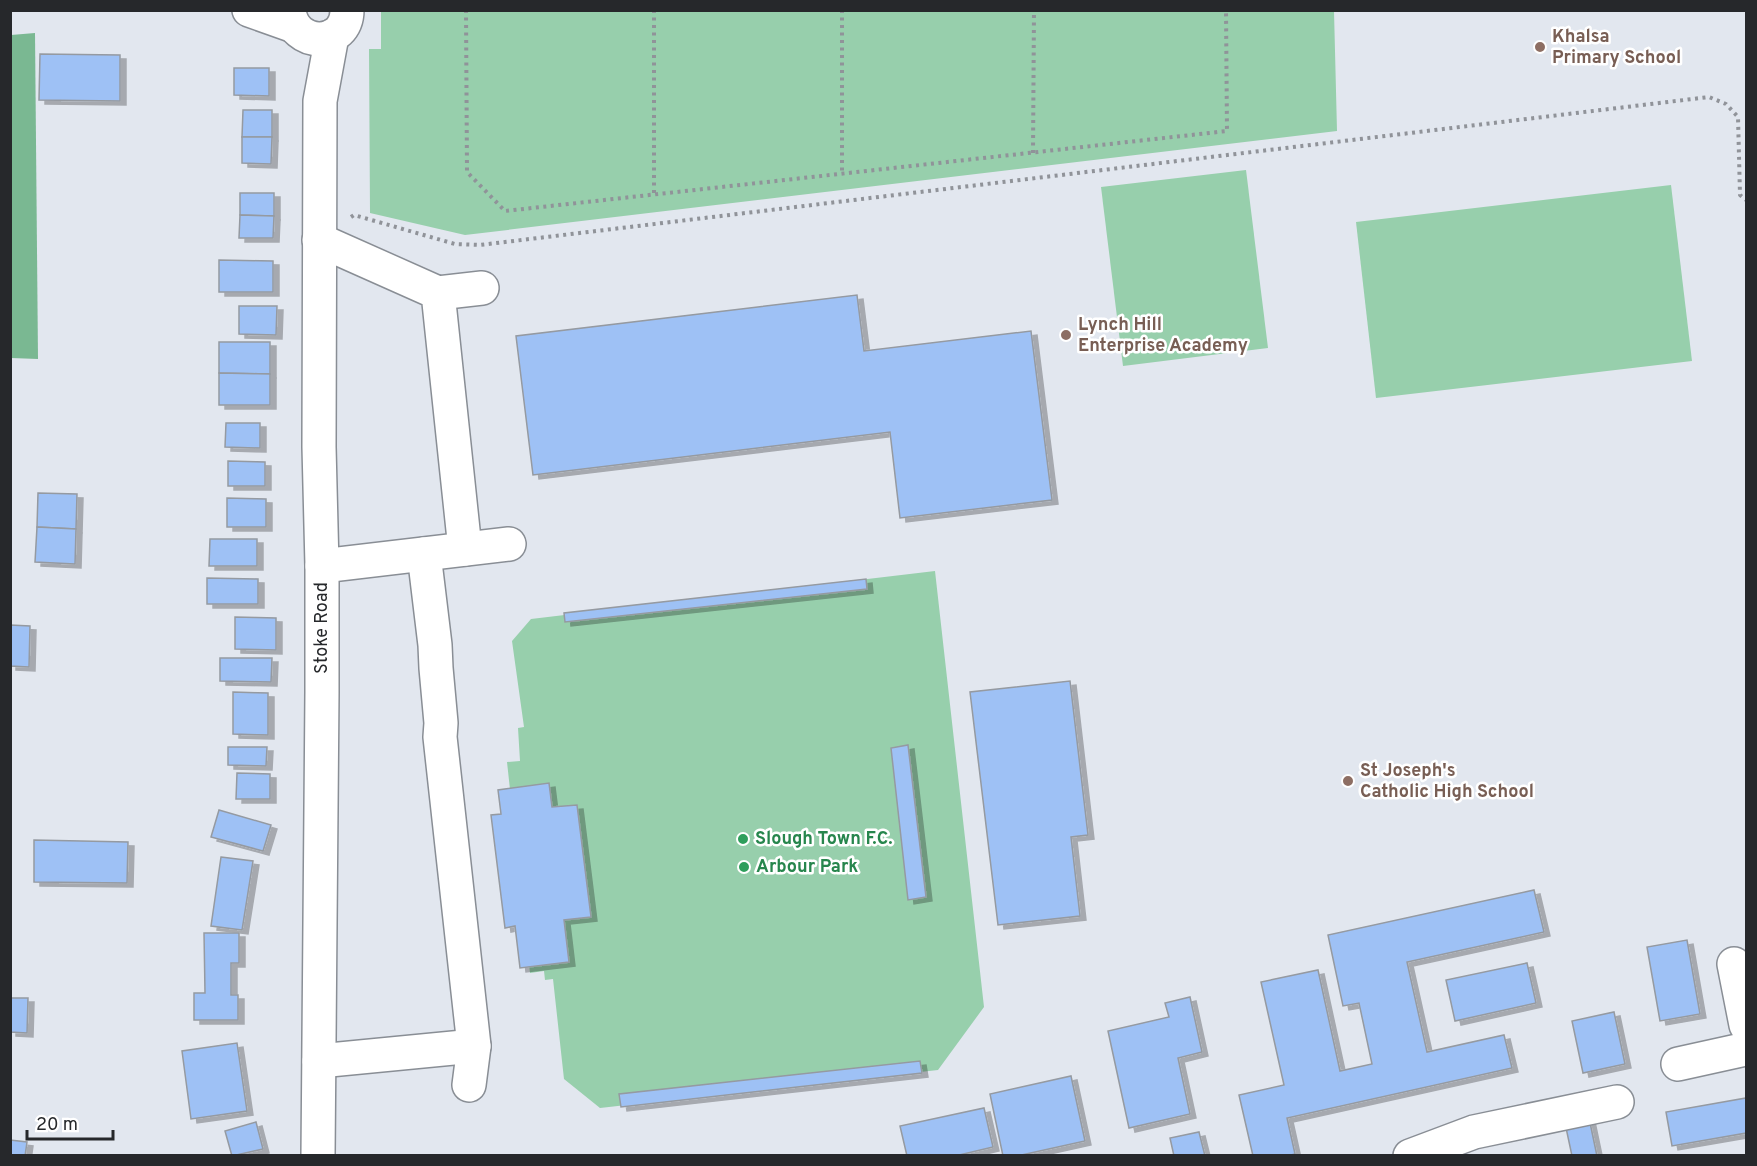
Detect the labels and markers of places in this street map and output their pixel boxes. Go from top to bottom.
place label: Khalsa Primary School [1552,26,1681,70]
marker: Khalsa Primary School [1533,40,1547,54]
place label: Lynch Hill Enterprise Academy [1078,314,1248,358]
marker: Lynch Hill Enterprise Academy [1059,328,1073,342]
place label: St Joseph's Catholic High School [1360,760,1534,804]
marker: St Joseph's Catholic High School [1341,774,1355,788]
place label: Slough Town F.C. [755,828,893,851]
marker: Slough Town F.C. [736,832,750,846]
place label: Arbour Park [756,856,858,879]
marker: Arbour Park [737,860,751,874]

